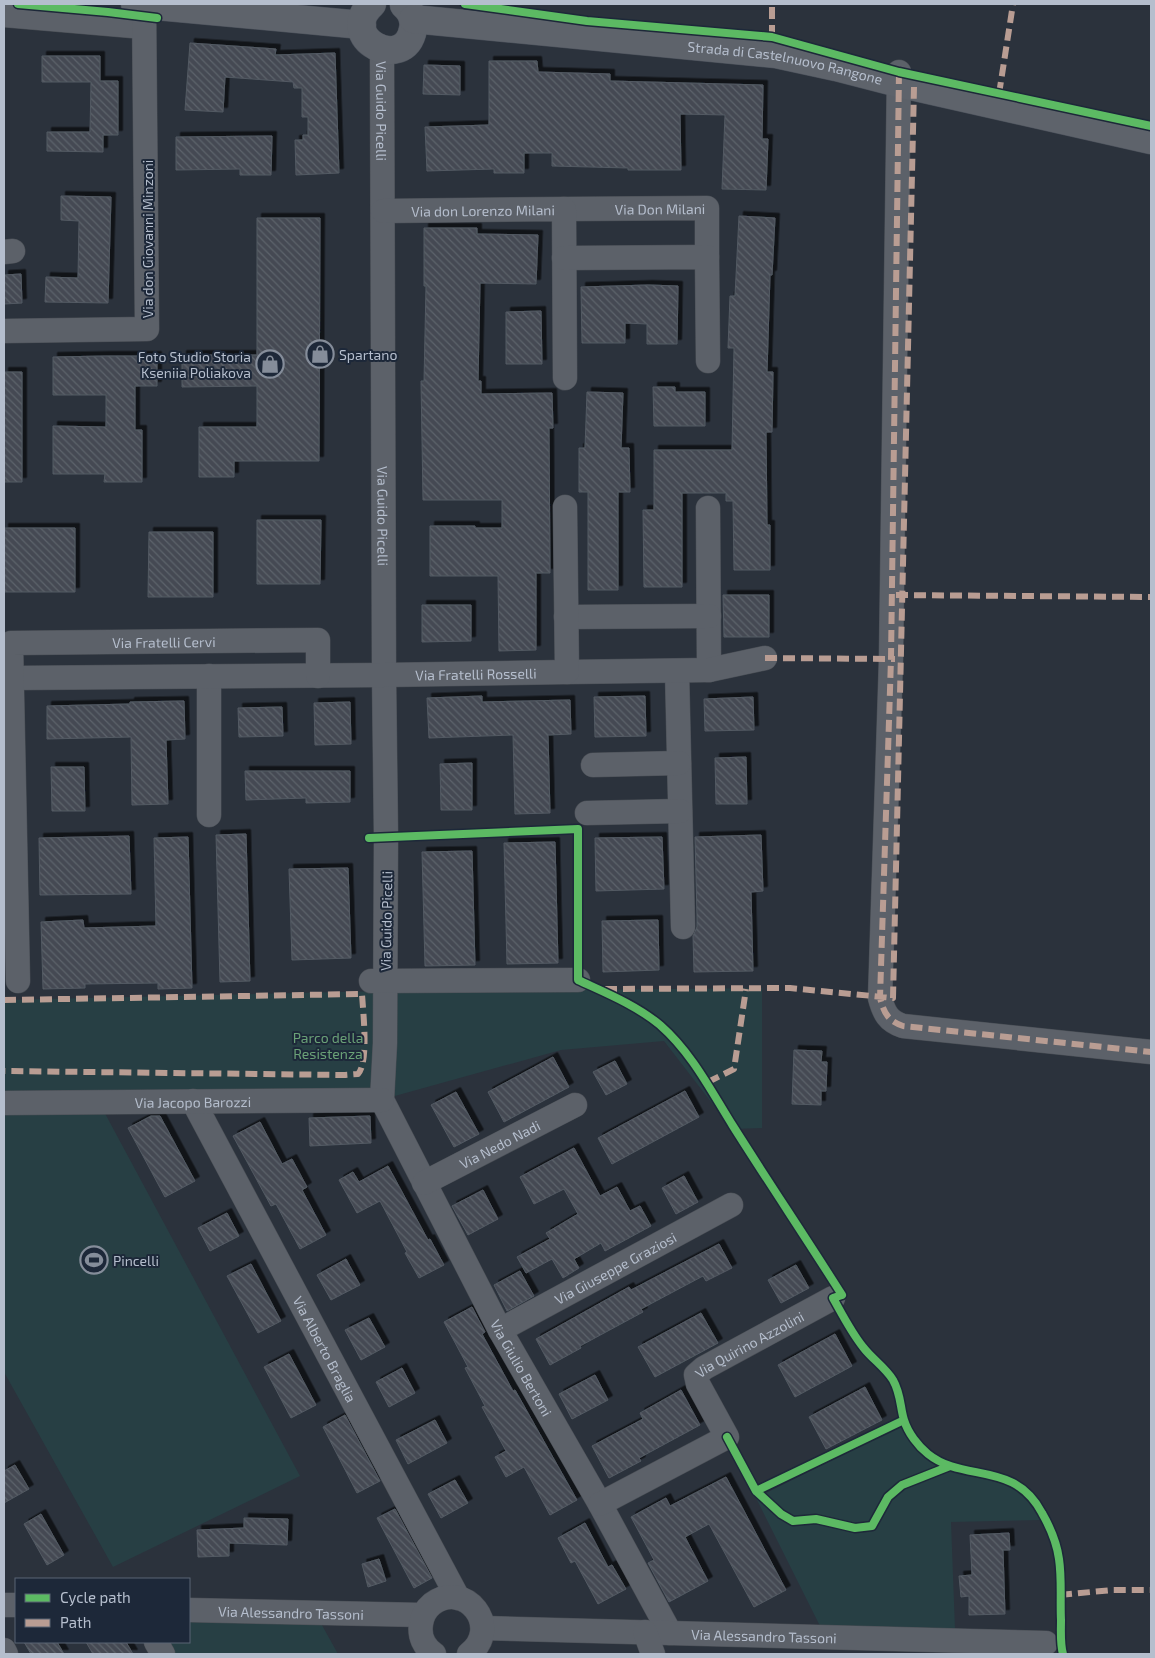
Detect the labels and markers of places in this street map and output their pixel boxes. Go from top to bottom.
shop icon: Spartano [305,339,335,369]
place label: Spartano [339,346,397,363]
place label: Foto Studio Storia Kseniia Poliakova [138,348,251,381]
shop icon: Foto Studio Storia Kseniia Poliakova [255,349,285,379]
sports icon: Pincelli [79,1245,109,1275]
place label: Pincelli [113,1252,159,1269]

